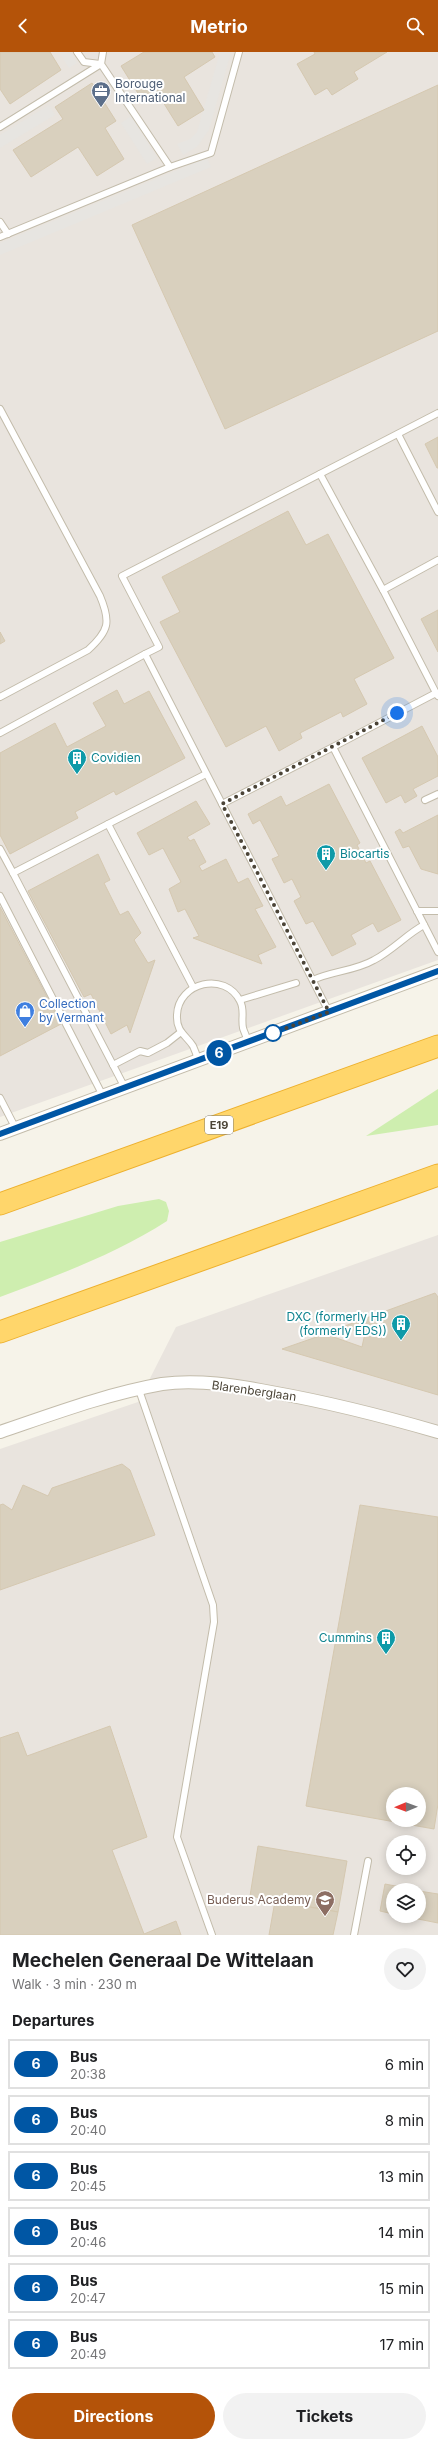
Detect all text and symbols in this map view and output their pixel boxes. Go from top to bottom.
icon: back [12,15,34,37]
icon: search [404,15,426,37]
text: Metrio [190,16,248,37]
place label: Borouge International [115,76,185,105]
office icon: Borouge International [90,80,112,108]
your location [387,703,407,723]
building icon: Covidien [66,747,88,775]
place label: Covidien [91,750,141,765]
building icon: Biocartis [315,843,337,871]
place label: Biocartis [340,846,390,861]
place label: Collection by Vermant [39,996,104,1025]
shop icon: Collection by Vermant [14,1000,36,1028]
unlabelled marker [264,1024,282,1042]
line badge: 6 [206,1040,232,1066]
text: 6 [214,1044,224,1061]
road number: E19 [205,1116,233,1134]
place label: DXC (formerly HP (formerly EDS)) [287,1309,387,1338]
building icon: DXC (formerly HP (formerly EDS)) [390,1313,412,1341]
street label: Blarenberglaan [211,1377,297,1404]
building icon: Cummins [375,1627,397,1655]
place label: Cummins [319,1630,372,1645]
north arrow [386,1787,426,1827]
map controls [386,1787,426,1923]
button: locate [386,1835,426,1875]
button: layers [386,1883,426,1923]
school or university icon: Buderus Academy [314,1889,336,1917]
place label: Buderus Academy [207,1892,311,1907]
button: heart [384,1948,426,1990]
text: Mechelen Generaal De Wittelaan [12,1949,314,1972]
text: Walk · 3 min · 230 m [12,1976,137,1992]
text: Departures [12,2011,94,2030]
text: Bus [70,2047,98,2066]
text: 6 [31,2055,41,2072]
text: 6 min [385,2055,424,2074]
text: 20:38 [70,2066,106,2082]
text: Bus [70,2103,98,2122]
text: 6 [31,2111,41,2128]
text: 8 min [385,2111,424,2130]
text: 20:40 [70,2122,106,2138]
text: Bus [70,2159,98,2178]
text: 6 [31,2167,41,2184]
text: 13 min [379,2167,424,2186]
text: 20:45 [70,2178,106,2194]
text: Bus [70,2215,98,2234]
text: 6 [31,2223,41,2240]
text: 14 min [378,2223,424,2242]
text: 20:46 [70,2234,106,2250]
text: Bus [70,2271,98,2290]
text: 6 [31,2279,41,2296]
text: 15 min [379,2279,424,2298]
text: 20:47 [70,2290,106,2306]
text: Bus [70,2327,98,2346]
text: 6 [31,2335,41,2352]
text: 17 min [380,2335,424,2354]
text: 20:49 [70,2346,106,2362]
button: Directions [12,2393,215,2439]
button: Tickets [223,2393,426,2439]

